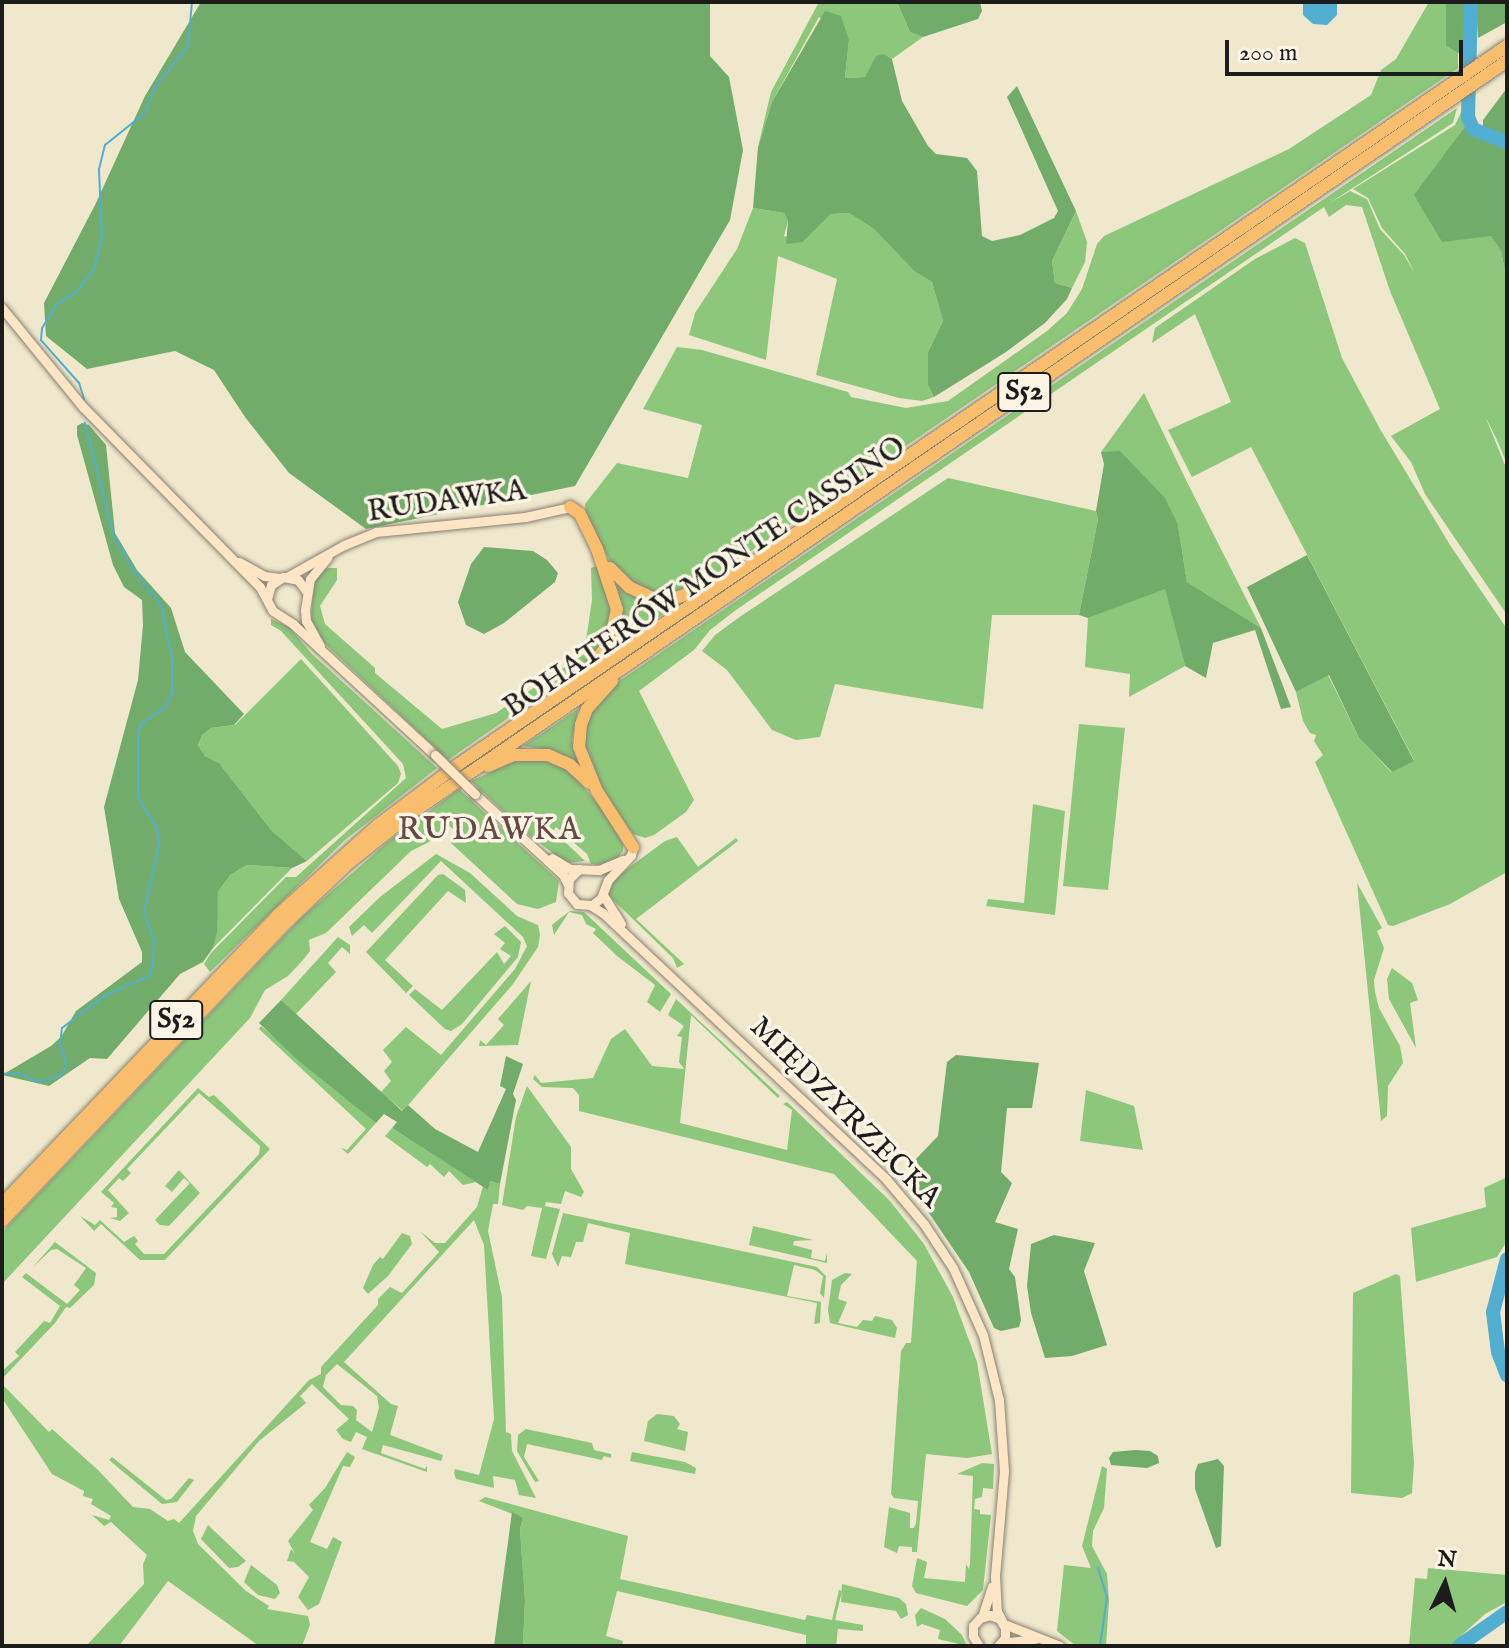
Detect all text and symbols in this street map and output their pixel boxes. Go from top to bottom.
scale bar [1229,24,1467,74]
text: 200 m [1239,38,1298,69]
road number: S52 [996,368,1052,416]
street label: BOHATERÓW MONTE CASSINO [497,430,913,726]
street label: RUDAWKA [365,473,529,531]
district label: RUDAWKA [398,812,582,850]
road number: S52 [148,996,204,1044]
street label: MIĘDZYRZECKA [742,1010,948,1216]
north arrow [1405,1544,1485,1624]
text: N [1436,1545,1458,1575]

